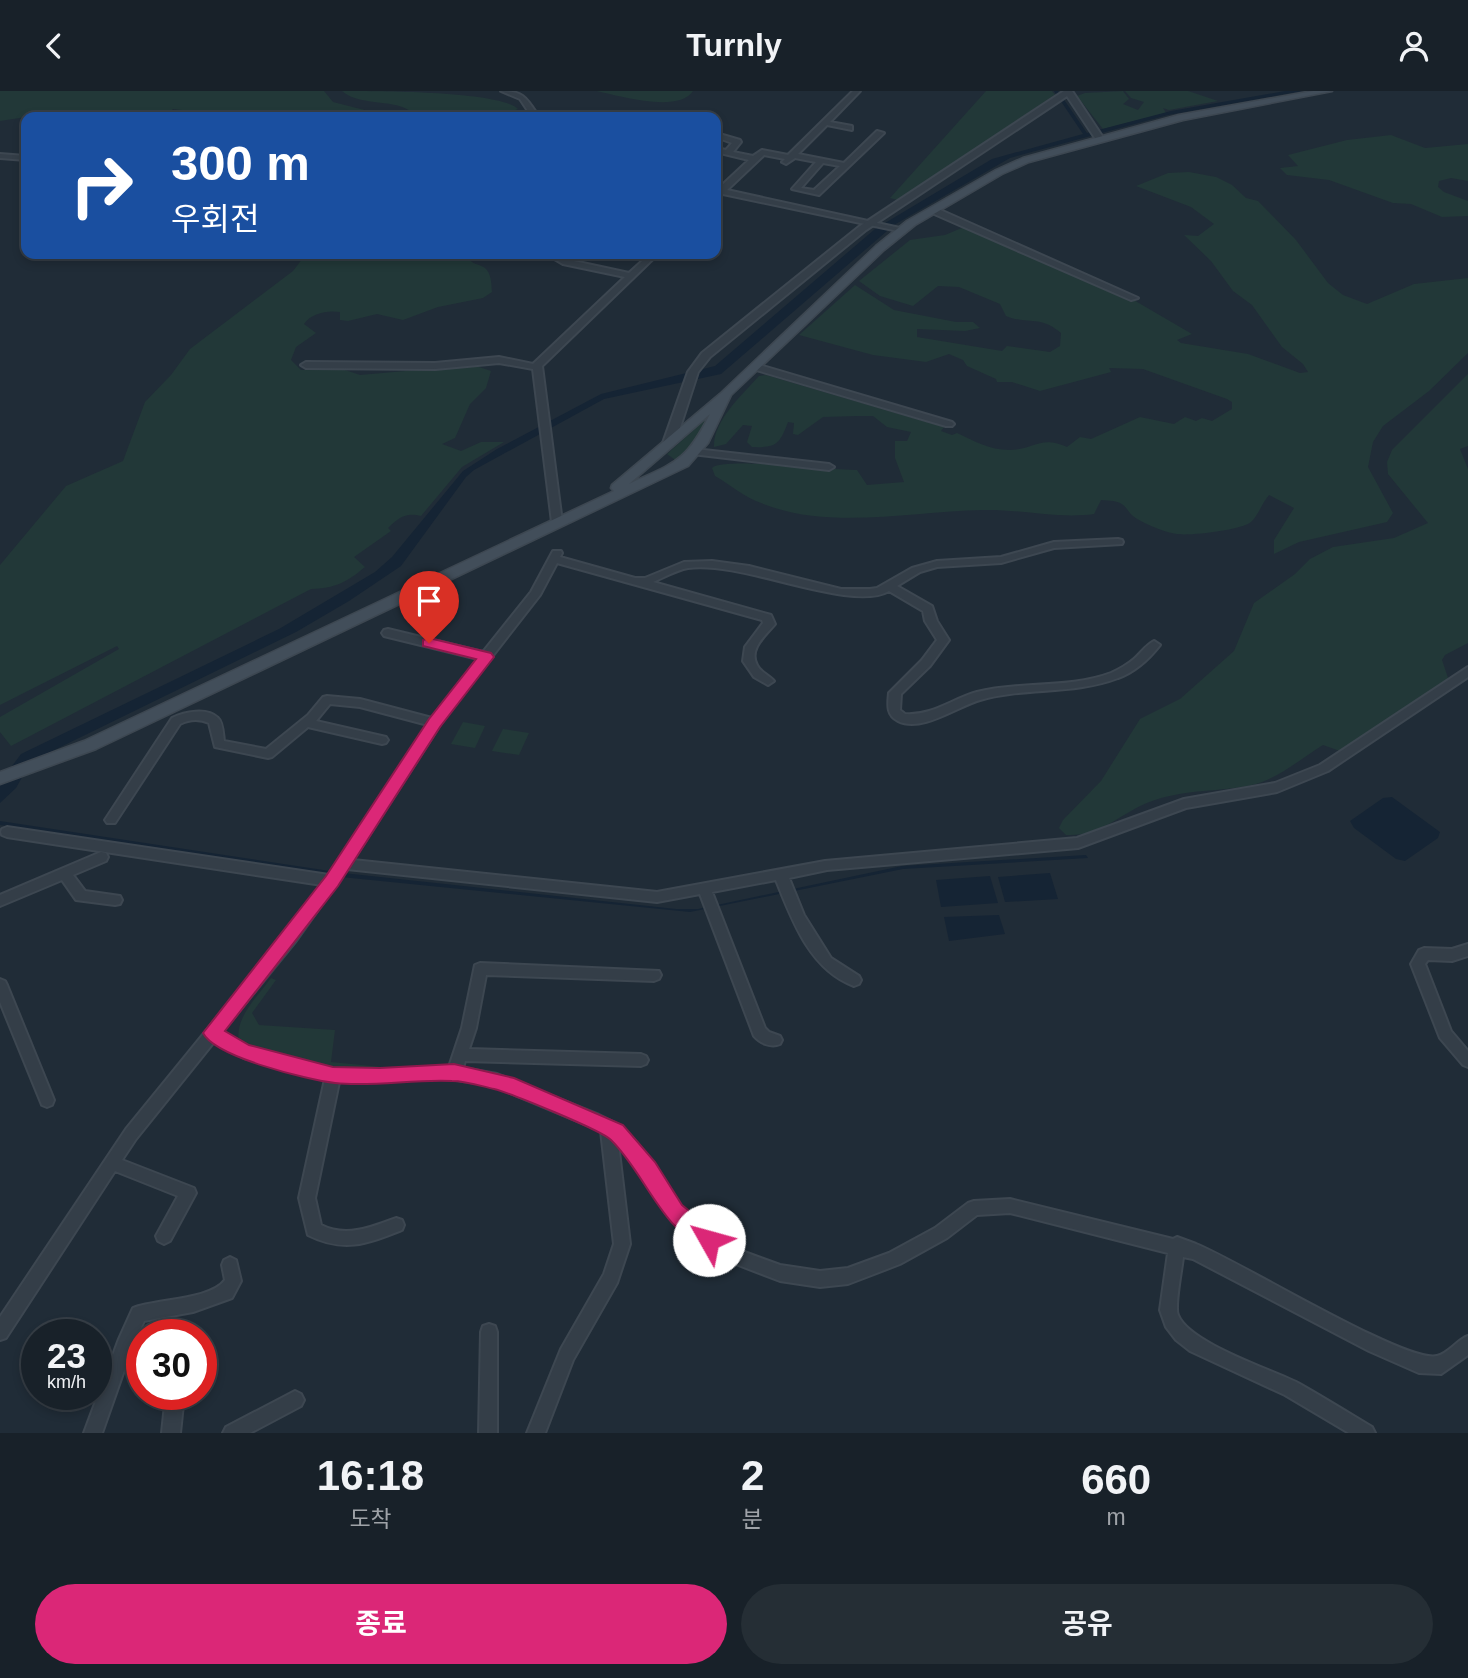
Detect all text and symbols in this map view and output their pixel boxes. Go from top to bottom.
icon: back [35,27,73,65]
text: Turnly [686,27,782,63]
icon: person [1395,27,1433,65]
text: 300 m [171,136,310,190]
icon: right [56,140,147,231]
text: 우회전 [171,201,259,237]
pin [399,571,459,643]
icon: arrive [410,582,448,620]
position arrow [672,1203,746,1277]
speed limit sign: 30 [126,1319,217,1410]
text: 23 [47,1336,86,1375]
text: km/h [47,1372,86,1392]
text: 16:18 [317,1452,424,1499]
text: 2 [741,1452,764,1499]
text: 660 [1081,1456,1151,1503]
text: m [1107,1504,1126,1530]
text: 도착 [349,1506,392,1532]
text: 분 [742,1506,763,1532]
button: 종료 [35,1584,727,1664]
button: 공유 [741,1584,1433,1664]

